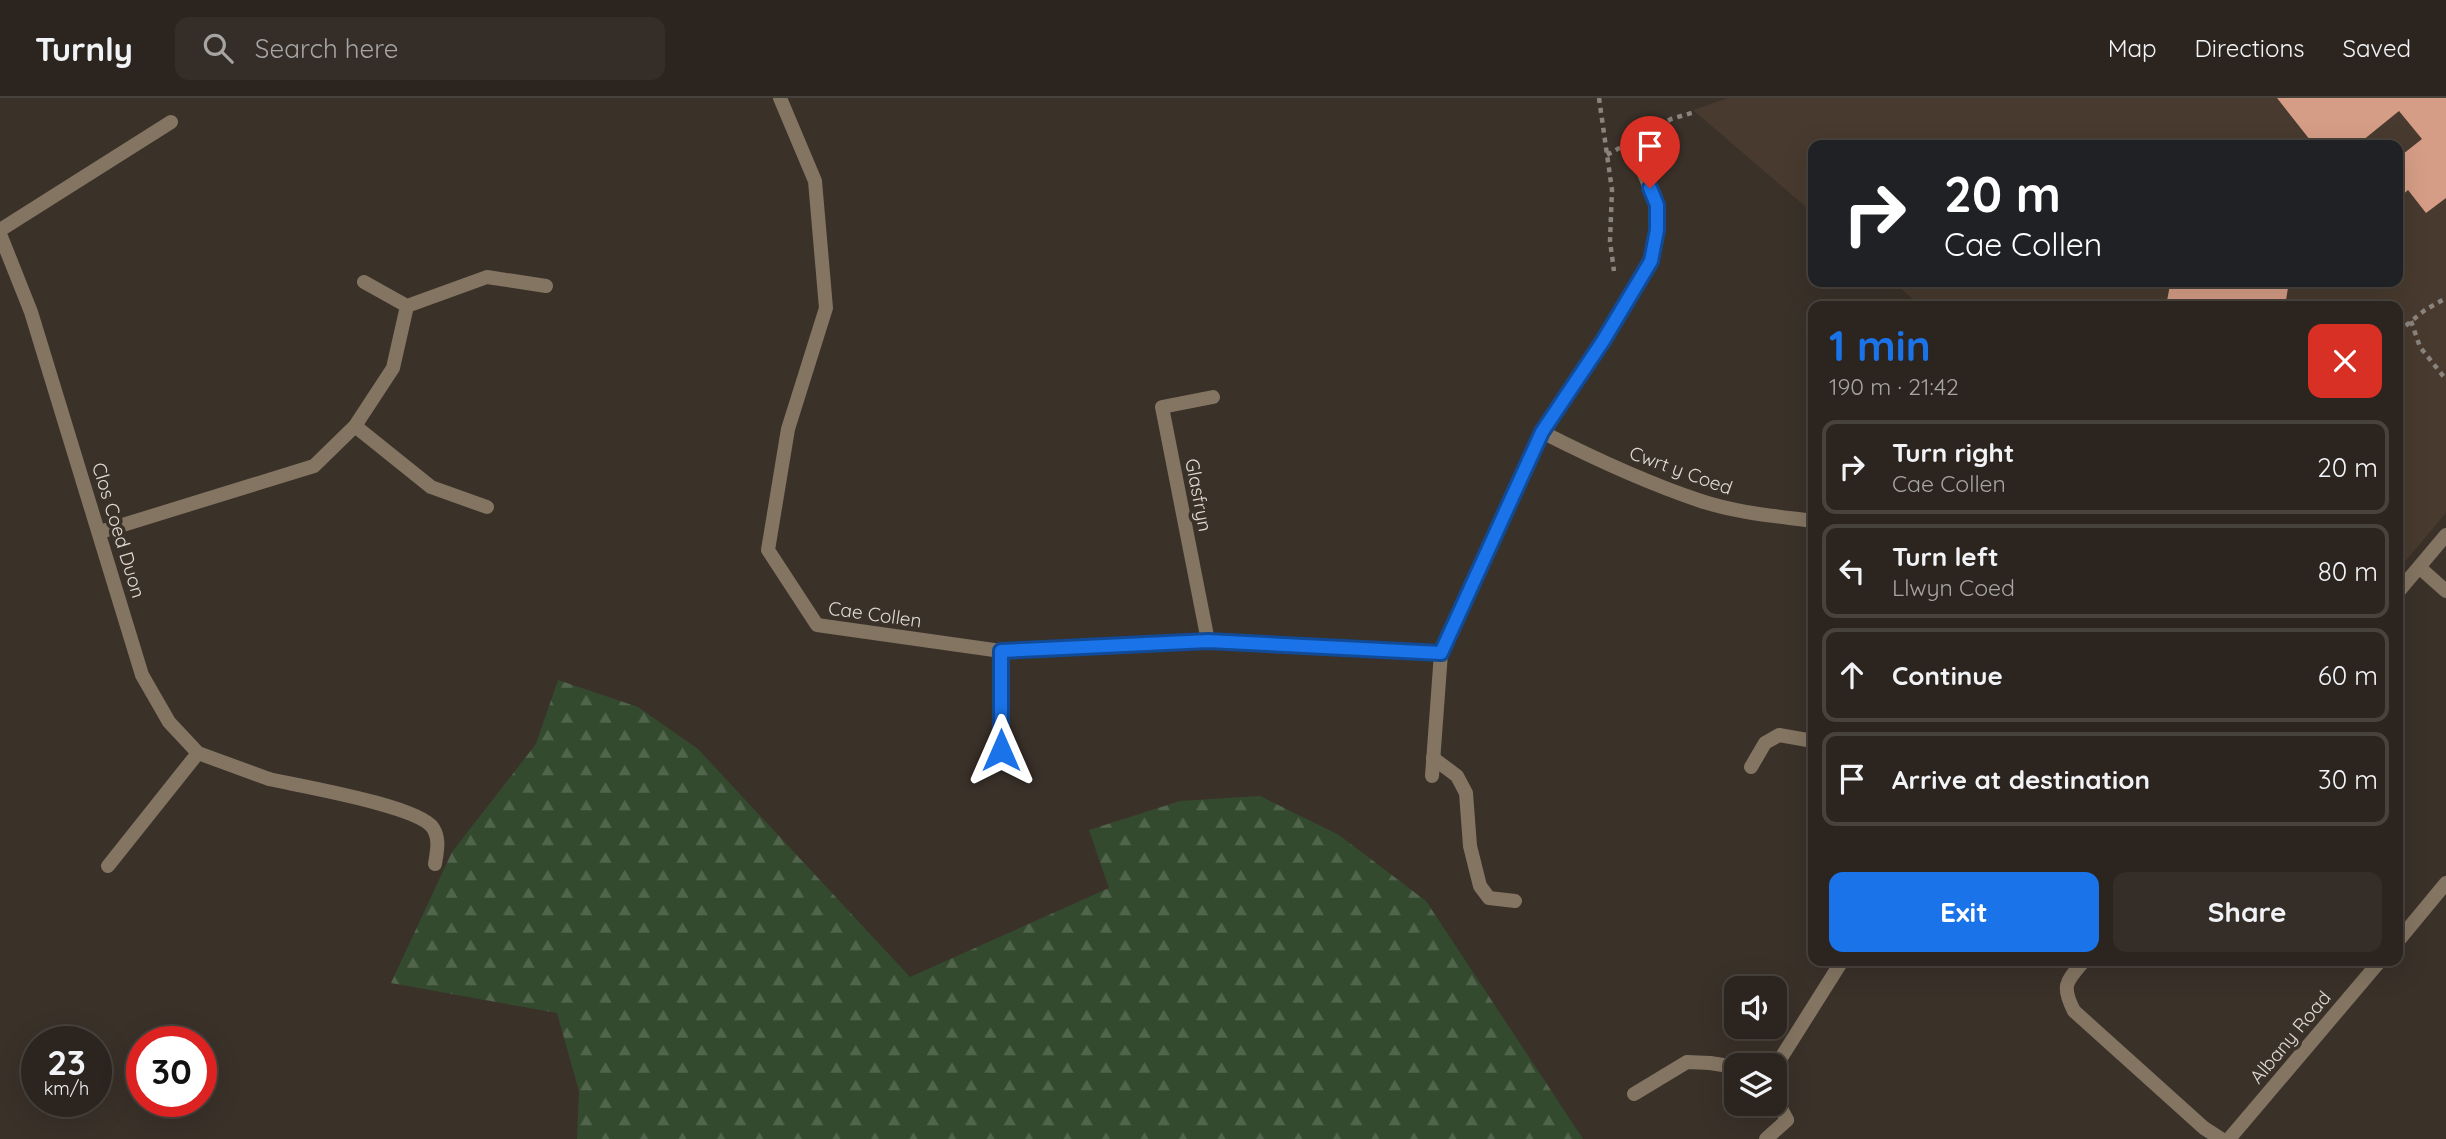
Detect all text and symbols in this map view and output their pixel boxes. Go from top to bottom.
search box [175,17,665,80]
text: Turnly [35,28,133,69]
icon: search [199,29,237,67]
text: Search here [255,32,398,65]
text: Map [2108,33,2157,63]
text: Directions [2195,33,2305,63]
text: Saved [2343,33,2411,63]
pin [1620,116,1680,188]
icon: arrive [1631,127,1669,165]
text: 20 m [1944,163,2061,224]
icon: right [1829,168,1920,259]
text: Cae Collen [1944,224,2102,264]
text: 1 min [1829,319,1931,372]
button: close [2308,324,2382,398]
text: 190 m · 21:42 [1829,372,1959,401]
text: Turn right [1892,436,2014,469]
street label: Cwrt y Coed [1626,440,1736,500]
icon: right [1833,448,1871,486]
text: 20 m [2317,451,2378,484]
street label: Glasfryn [1180,456,1218,534]
street label: Clos Coed Duon [87,459,151,601]
text: Cae Collen [1892,469,2006,498]
text: Turn left [1892,540,1999,573]
icon: left [1833,552,1871,590]
text: 80 m [2318,555,2378,588]
text: Llwyn Coed [1892,573,2015,602]
street label: Cae Collen [827,596,923,632]
icon: ahead [1833,656,1871,694]
text: Continue [1892,659,2003,692]
text: 60 m [2318,659,2378,692]
position arrow [964,713,1038,787]
icon: arrive [1833,760,1871,798]
text: Arrive at destination [1892,763,2150,796]
text: 30 m [2318,763,2378,796]
button: Exit [1829,872,2099,952]
button: Share [2113,872,2382,952]
map controls [1724,976,1787,1116]
button: sound [1724,976,1787,1039]
street label: Albany Road [2244,986,2336,1088]
speed limit sign: 30 [126,1026,217,1117]
text: 23 [47,1040,86,1084]
button: layers [1724,1053,1787,1116]
text: km/h [44,1077,89,1100]

